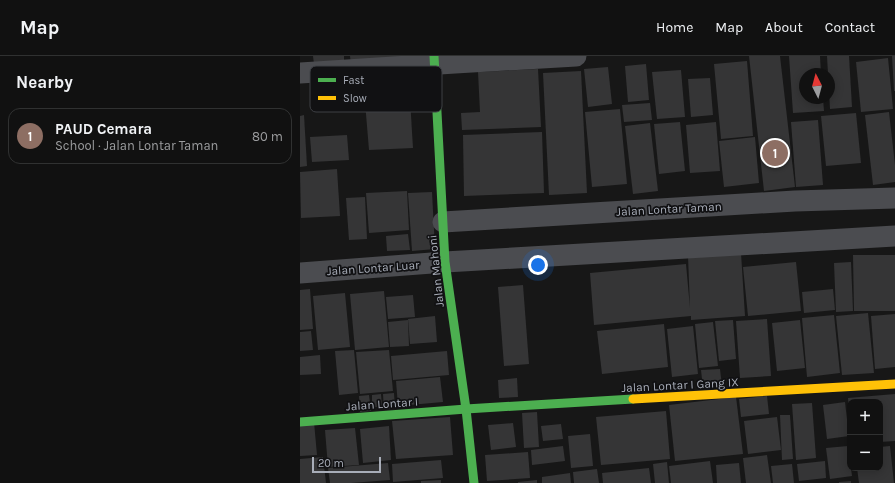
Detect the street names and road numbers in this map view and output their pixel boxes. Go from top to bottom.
street label: Jalan Lontar Taman [616,199,722,219]
street label: Jalan Mahoni [425,234,447,308]
street label: Jalan Lontar Luar [326,258,421,278]
street label: Jalan Lontar I Gang IX [621,375,739,395]
street label: Jalan Lontar I [345,394,419,414]

